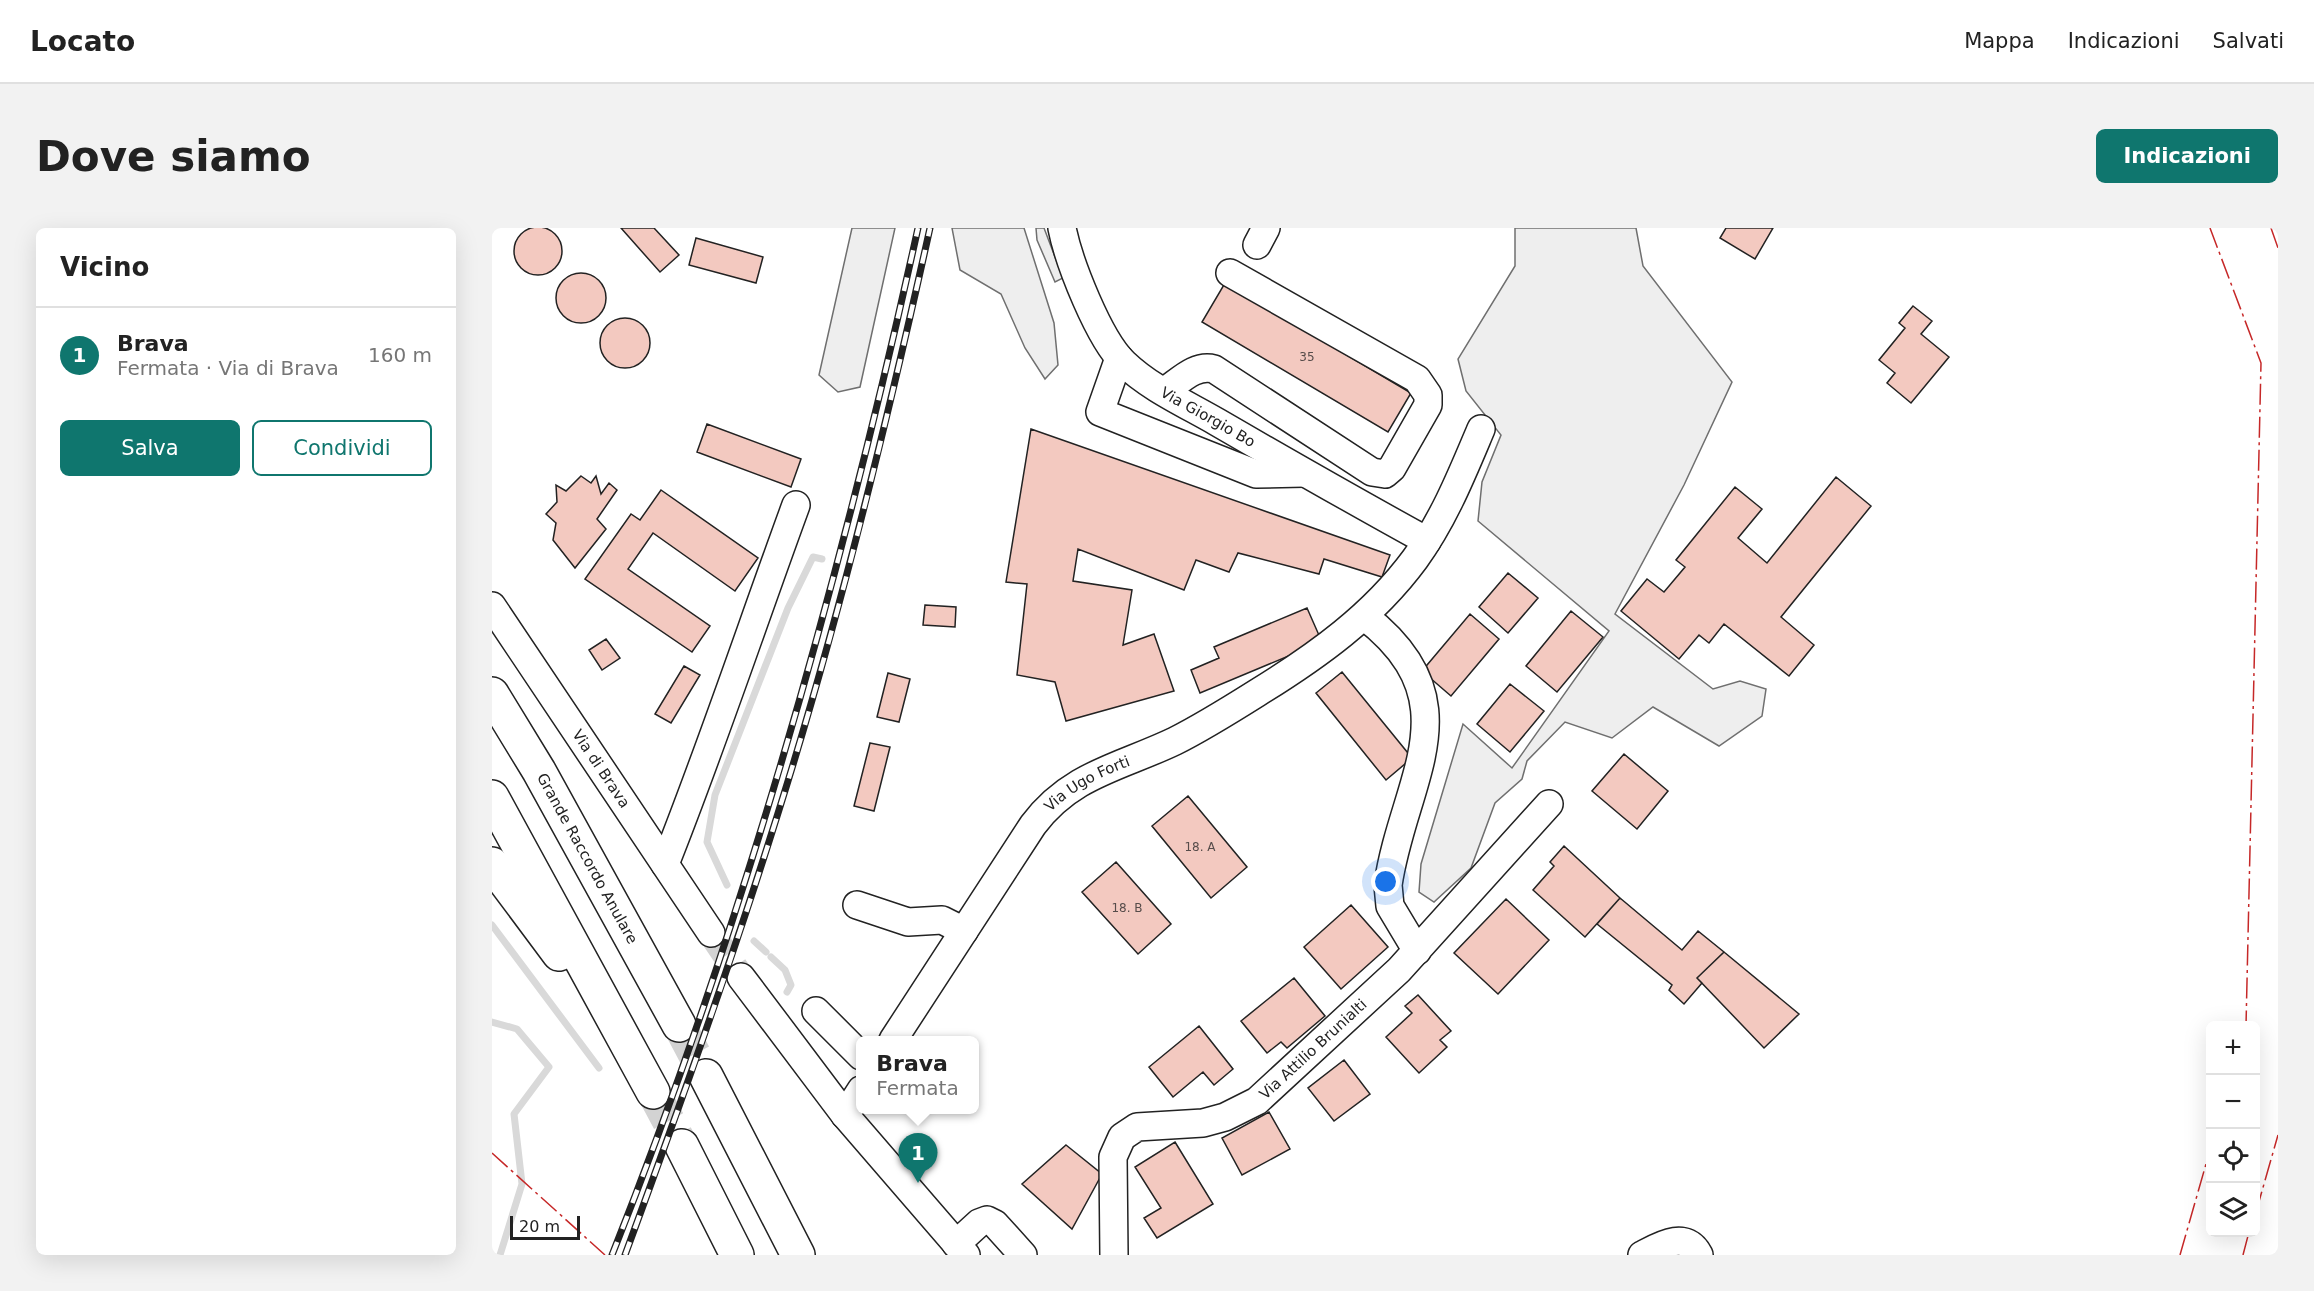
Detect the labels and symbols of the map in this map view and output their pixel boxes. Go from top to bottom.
house number: 35 [1299,350,1315,364]
street label: Via Giorgio Bo [1157,383,1258,451]
street label: Via di Brava [568,726,634,811]
street label: Via Ugo Forti [1041,752,1132,815]
street label: Grande Raccordo Anulare [533,770,641,947]
house number: 18. A [1184,840,1216,854]
your location [1371,867,1400,896]
house number: 18. B [1111,901,1143,915]
street label: Via Attilio Brunialti [1256,995,1370,1103]
pin: 1 [898,1134,938,1183]
scale bar [510,1213,580,1240]

